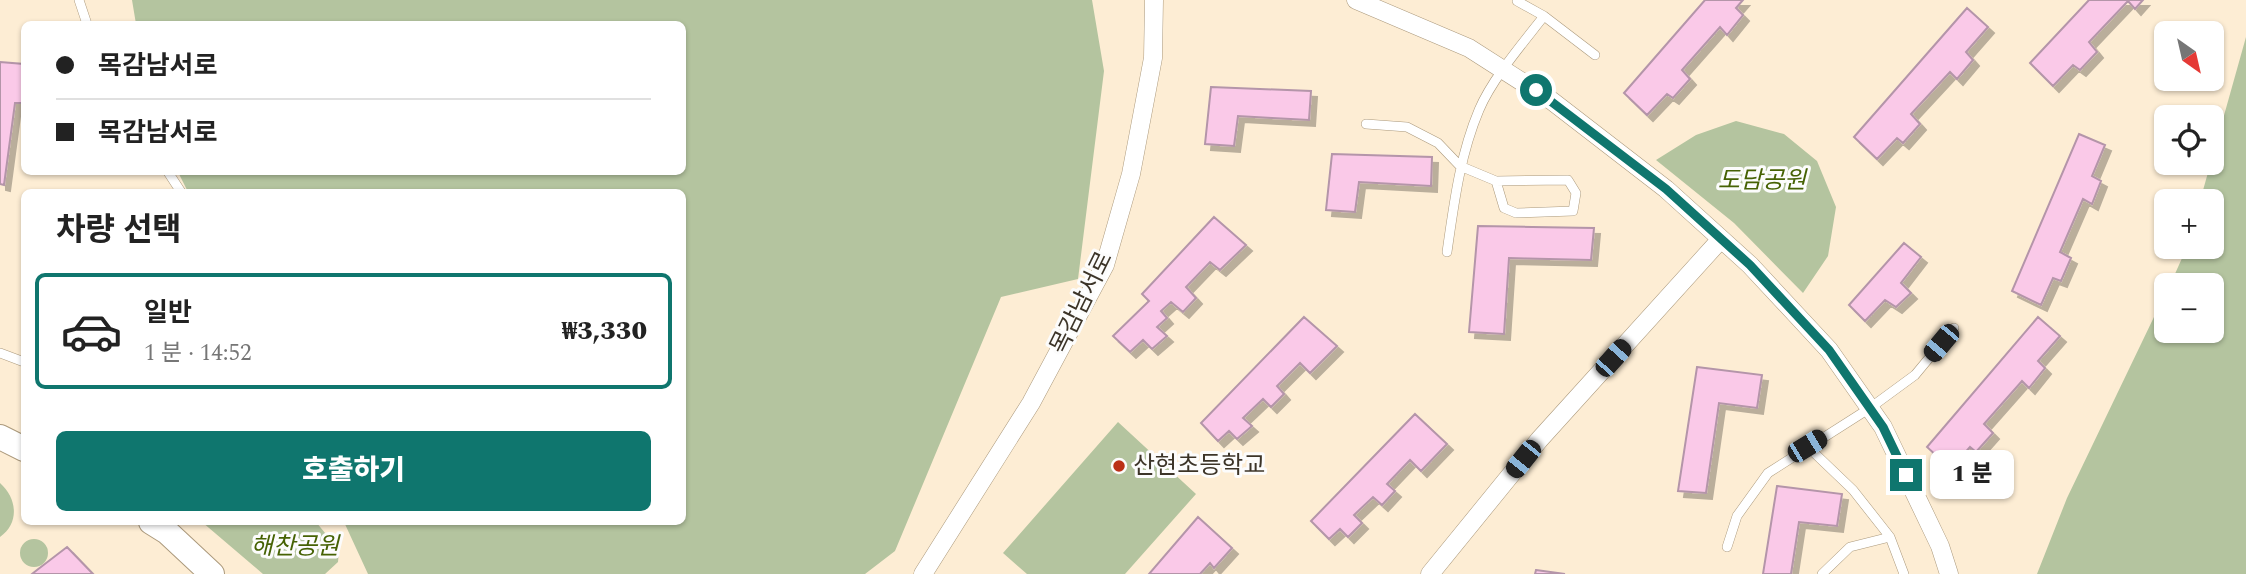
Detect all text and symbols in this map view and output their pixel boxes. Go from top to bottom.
north arrow [2154,21,2224,91]
map controls [2154,21,2224,343]
text: 목감남서로 [98,46,218,86]
route start [1520,74,1552,106]
button: locate [2154,105,2224,175]
text: 목감남서로 [98,113,218,153]
park label: 도담공원 [1718,163,1808,199]
button: + [2154,189,2224,259]
text: 차량 선택 [56,206,182,255]
street label: 목감남서로 [1042,245,1122,361]
button: − [2154,273,2224,343]
text: 일반 [144,293,192,333]
icon: car [60,300,123,363]
text: ₩3,330 [562,311,647,351]
car [1920,320,1963,366]
car [1592,335,1635,381]
text: 1 분 · 14:52 [144,336,251,371]
car [1784,426,1831,466]
button: 호출하기 [56,431,651,511]
car [1502,436,1545,482]
place label: 산현초등학교 [1133,448,1265,484]
callout: 1 분 [1930,450,2014,500]
text: 1 분 [1952,457,1992,492]
marker: 산현초등학교 [1111,458,1127,474]
route end [1890,459,1922,491]
park label: 해찬공원 [251,529,341,565]

